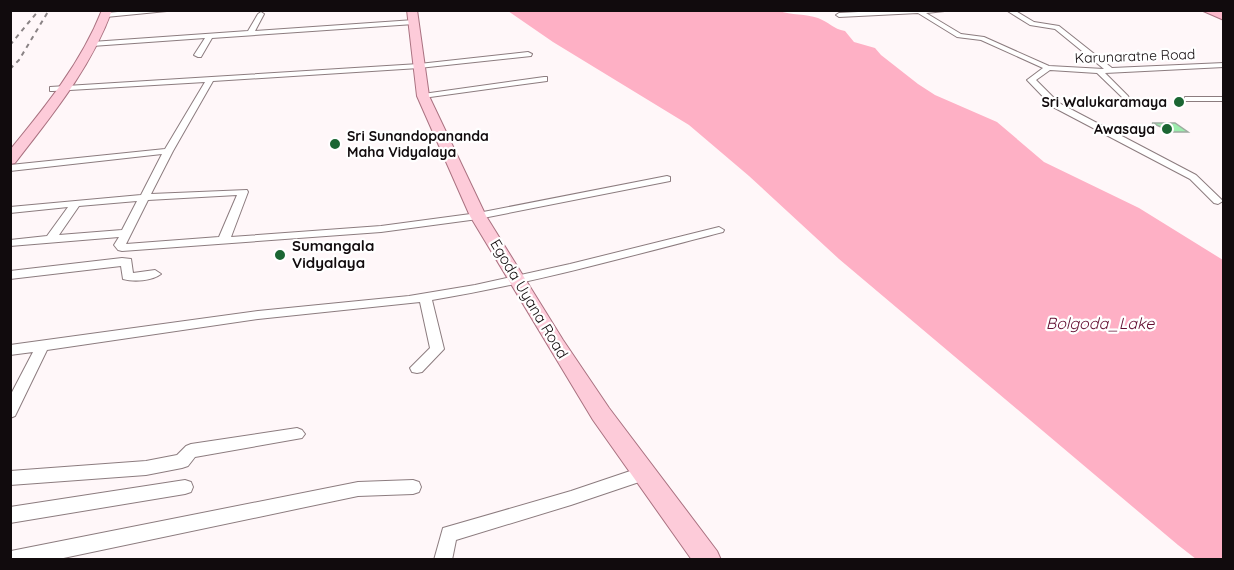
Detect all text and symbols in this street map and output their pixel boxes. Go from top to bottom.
street label: Karunaratne Road [1074,45,1196,67]
place label: Sri Walukaramaya [1041,93,1167,111]
marker: Sri Walukaramaya [1172,95,1186,109]
place label: Awasaya [1094,120,1155,138]
marker: Awasaya [1160,122,1174,136]
place label: Sri Sunandopananda Maha Vidyalaya [347,127,489,161]
marker: Sri Sunandopananda Maha Vidyalaya [328,137,342,151]
street label: Egoda Uyana Road [486,235,573,362]
place label: Sumangala Vidyalaya [292,236,374,272]
marker: Sumangala Vidyalaya [273,248,287,262]
water label: Bolgoda_Lake [1046,313,1155,333]

